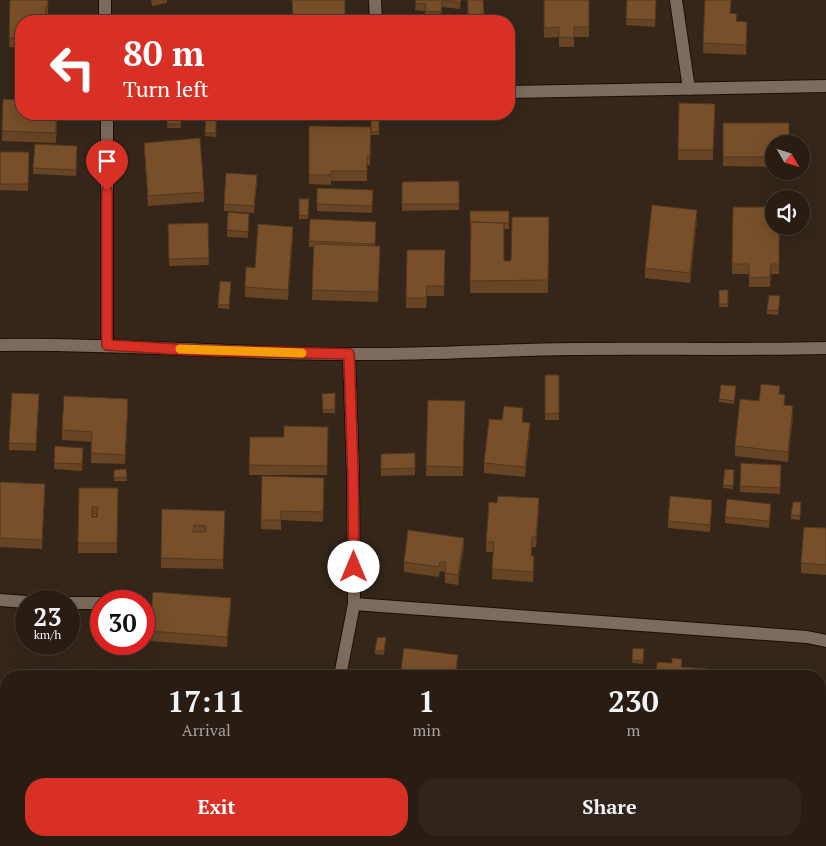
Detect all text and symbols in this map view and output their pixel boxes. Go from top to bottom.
text: 80 m [123,30,204,76]
icon: left [40,35,105,100]
text: Turn left [123,74,209,103]
north arrow [765,135,810,180]
map controls [765,135,810,235]
pin [86,140,128,191]
icon: arrive [93,147,121,175]
button: sound [765,190,810,235]
position arrow [327,540,379,592]
speed limit sign: 30 [90,590,155,655]
text: 23 [33,600,62,633]
text: km/h [34,627,61,642]
text: 17:11 [167,681,245,721]
text: 1 [418,681,435,721]
text: 230 [608,681,659,721]
text: Arrival [182,719,231,741]
text: min [413,719,441,741]
text: m [626,719,640,741]
button: Exit [25,778,408,836]
button: Share [418,778,801,836]

